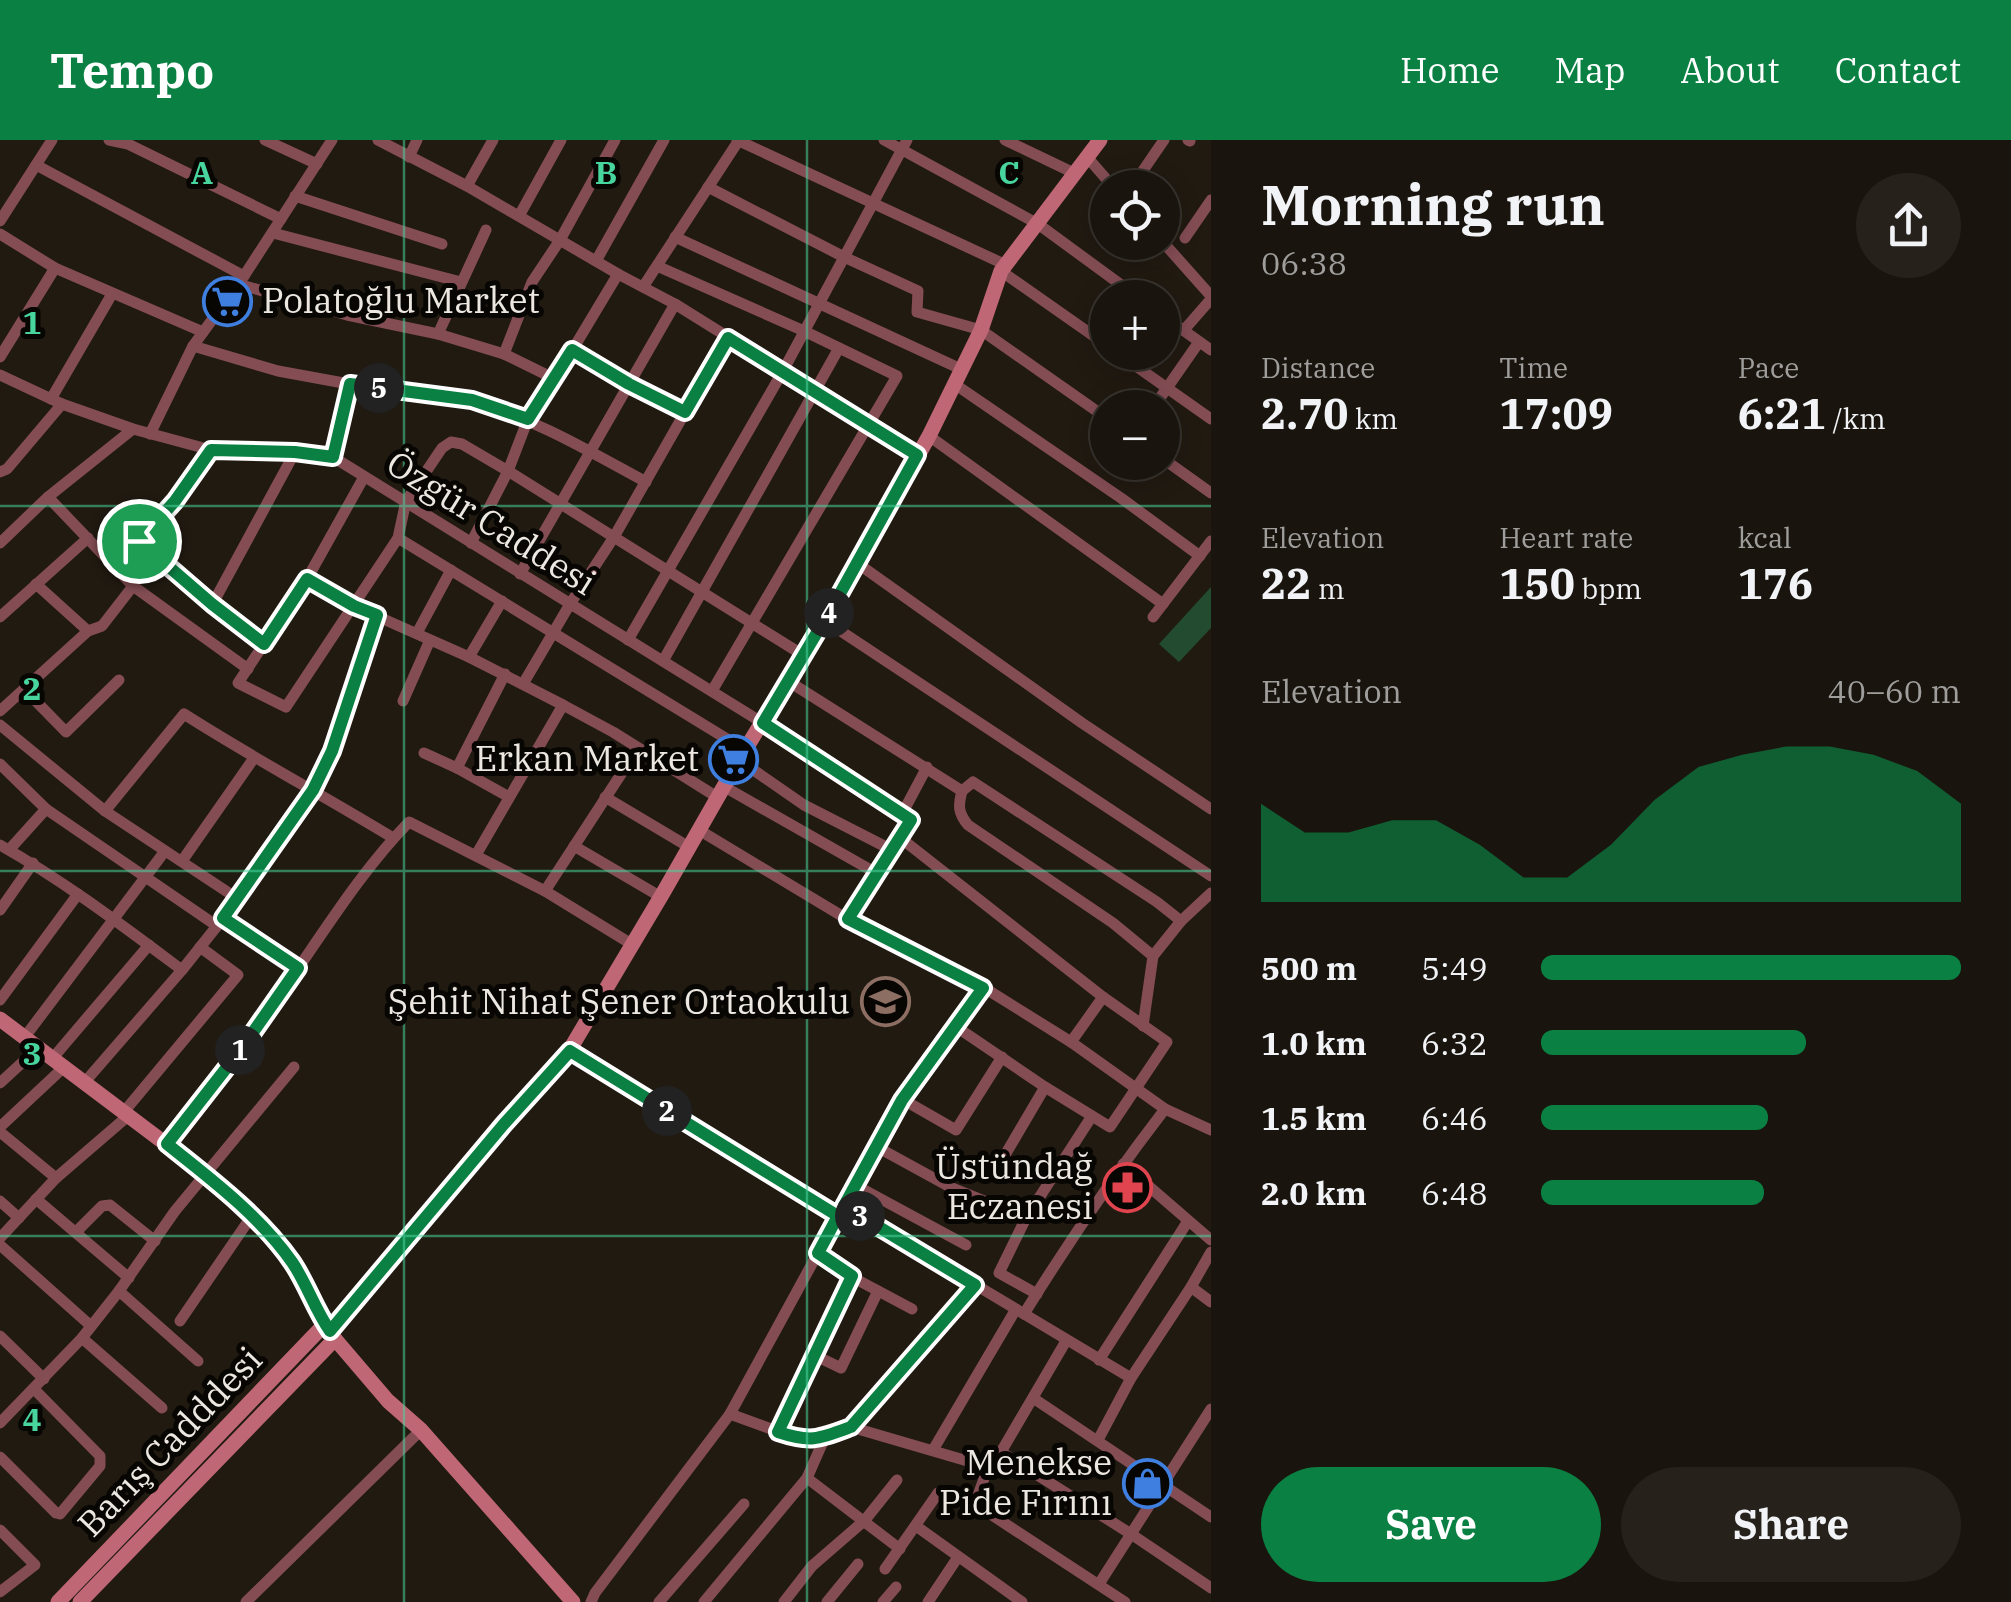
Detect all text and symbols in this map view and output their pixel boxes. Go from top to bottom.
text: Tempo [50,39,214,101]
text: Home [1400,47,1499,93]
text: Map [1554,47,1626,93]
text: About [1681,47,1780,93]
text: Contact [1835,47,1961,93]
text: A [191,151,213,193]
text: B [595,151,617,193]
text: C [998,151,1020,193]
text: Morning run [1261,169,1605,240]
map controls [1090,170,1180,480]
button: locate [1090,170,1180,260]
button: share [1856,173,1961,278]
text: 06:38 [1261,242,1347,284]
supermarket icon: Polatoğlu Market [201,275,253,327]
place label: Polatoğlu Market [262,277,540,323]
button: + [1090,280,1180,370]
text: 1 [22,301,42,343]
text: Distance [1261,349,1375,386]
text: Time [1499,349,1568,386]
text: Pace [1738,349,1799,386]
pin: 5 [354,363,404,413]
text: 5 [371,369,387,406]
text: 2.70 [1261,386,1348,441]
text: 17:09 [1499,386,1613,441]
text: 6:21 [1738,386,1826,441]
button: − [1090,390,1180,480]
text: km [1348,400,1398,437]
text: /km [1826,400,1886,437]
street label: Özgür Caddesi [378,440,605,605]
pin [97,499,182,584]
icon: arrive [112,514,167,569]
text: Elevation [1261,519,1384,556]
text: Heart rate [1499,519,1633,556]
text: kcal [1738,519,1792,556]
text: 22 [1261,556,1311,611]
text: 150 [1499,556,1575,611]
text: 176 [1738,556,1813,611]
text: m [1311,570,1345,607]
text: bpm [1575,570,1642,607]
pin: 4 [804,588,854,638]
text: 4 [821,594,837,631]
text: 2 [22,667,42,709]
text: Elevation [1261,670,1402,712]
text: 40–60 m [1827,670,1961,712]
supermarket icon: Erkan Market [708,733,760,785]
place label: Erkan Market [475,735,699,781]
text: 500 m [1261,947,1357,989]
text: 5:49 [1421,947,1488,989]
school or university icon: Şehit Nihat Şener Ortaokulu [859,976,911,1028]
place label: Şehit Nihat Şener Ortaokulu [388,978,850,1024]
text: 1.0 km [1261,1022,1367,1064]
text: 6:32 [1421,1022,1488,1064]
pin: 1 [215,1025,265,1075]
text: 1 [232,1031,248,1068]
text: 3 [22,1032,42,1074]
pin: 2 [642,1086,692,1136]
text: 2 [659,1092,675,1129]
text: 1.5 km [1261,1097,1367,1139]
text: 6:46 [1421,1097,1488,1139]
place label: Üstündağ Eczanesi [935,1143,1093,1229]
pharmacy icon: Üstündağ Eczanesi [1102,1161,1154,1213]
text: 2.0 km [1261,1172,1367,1214]
text: 6:48 [1421,1172,1488,1214]
pin: 3 [835,1191,885,1241]
text: 3 [852,1197,868,1234]
street label: Barış Cadddesi [67,1337,271,1546]
text: 4 [22,1398,42,1440]
place label: Menekse Pide Fırını [939,1439,1112,1525]
shop icon: Menekse Pide Fırını [1121,1457,1173,1509]
button: Save [1261,1467,1601,1582]
button: Share [1621,1467,1961,1582]

